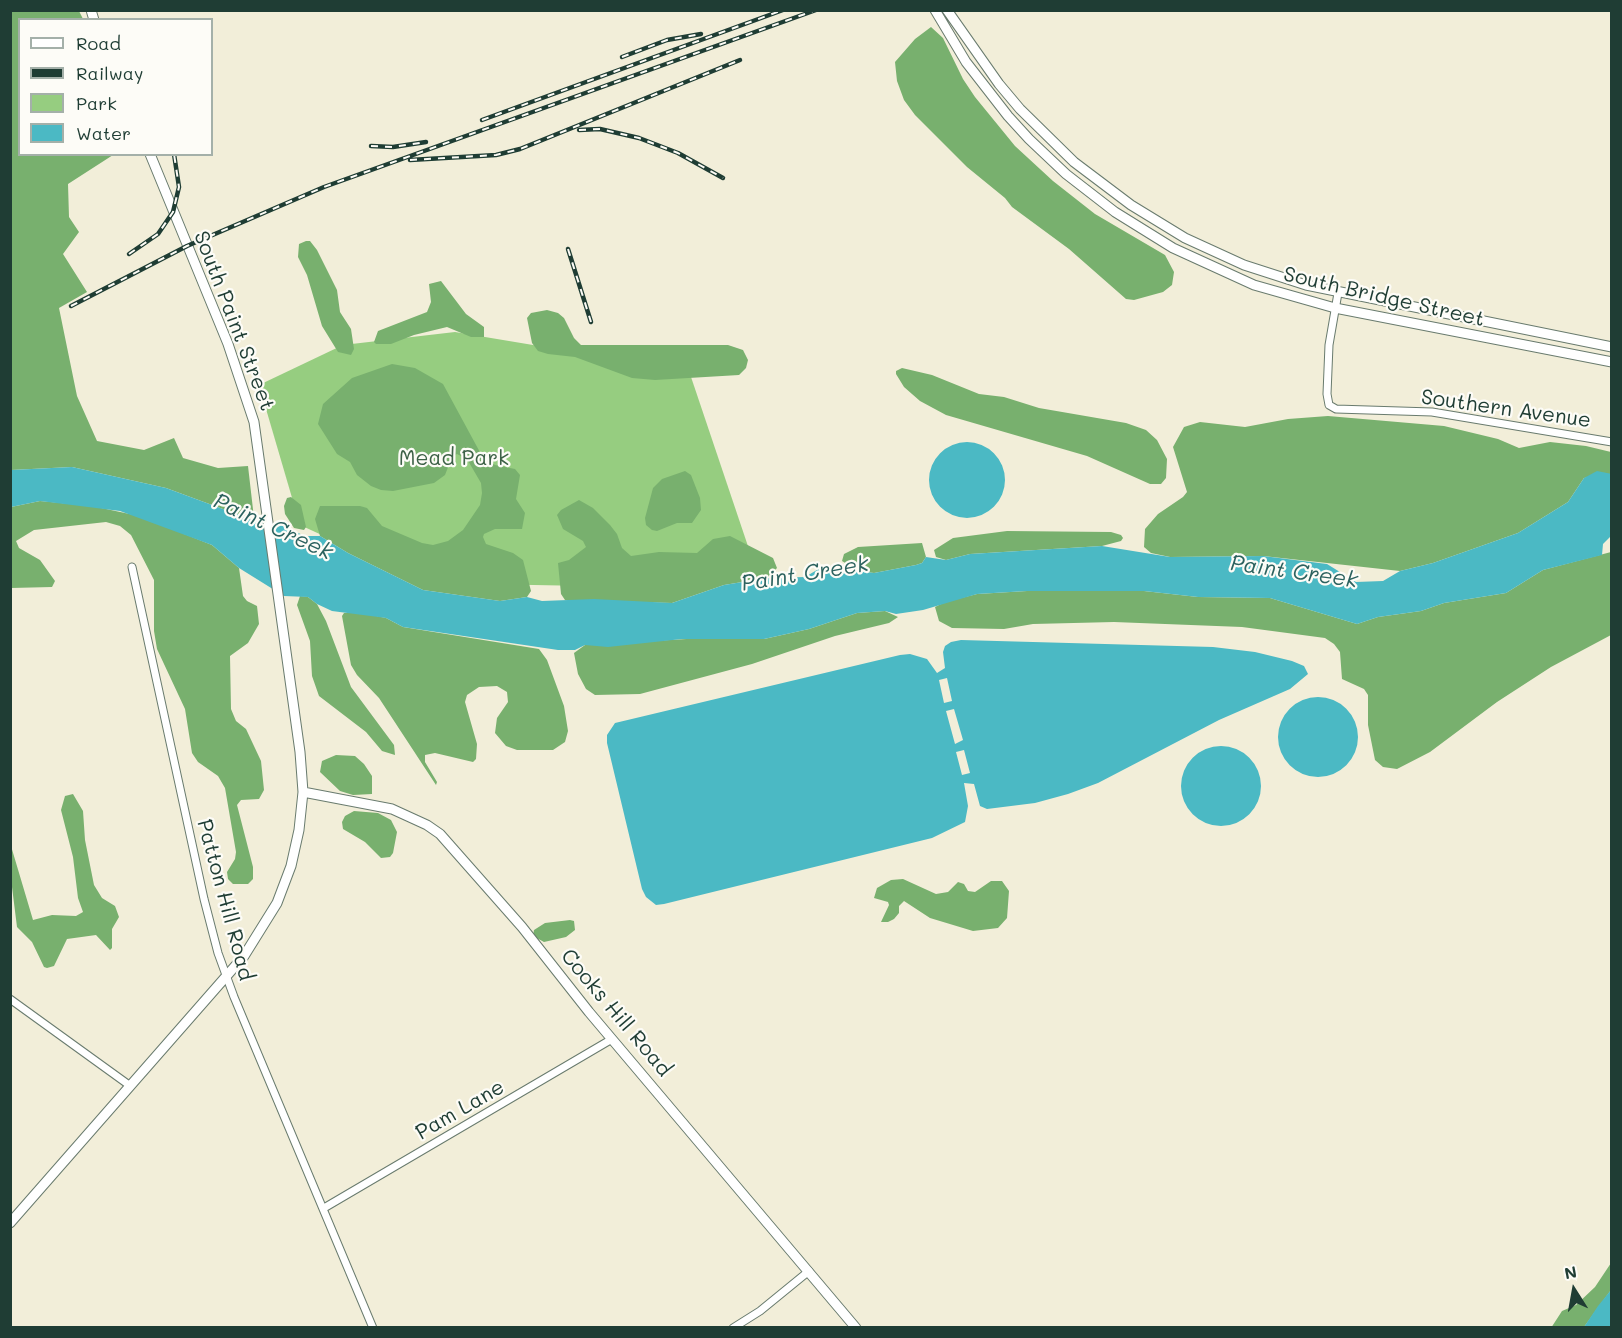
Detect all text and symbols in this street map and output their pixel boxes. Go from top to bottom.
legend [18,18,213,156]
text: Road [76,31,121,55]
text: Railway [76,61,143,85]
text: Park [76,91,117,115]
text: Water [76,121,131,145]
street label: South Paint Street [188,228,280,414]
street label: South Bridge Street [1281,262,1487,332]
street label: Southern Avenue [1419,385,1593,433]
park label: Mead Park [399,446,509,472]
water label: Paint Creek [209,488,337,566]
water label: Paint Creek [1229,550,1359,594]
water label: Paint Creek [739,551,871,597]
street label: Patton Hill Road [191,816,259,984]
street label: Cooks Hill Road [555,944,677,1082]
street label: Pam Lane [411,1075,509,1145]
north arrow [1544,1260,1604,1320]
text: N [1563,1260,1578,1283]

